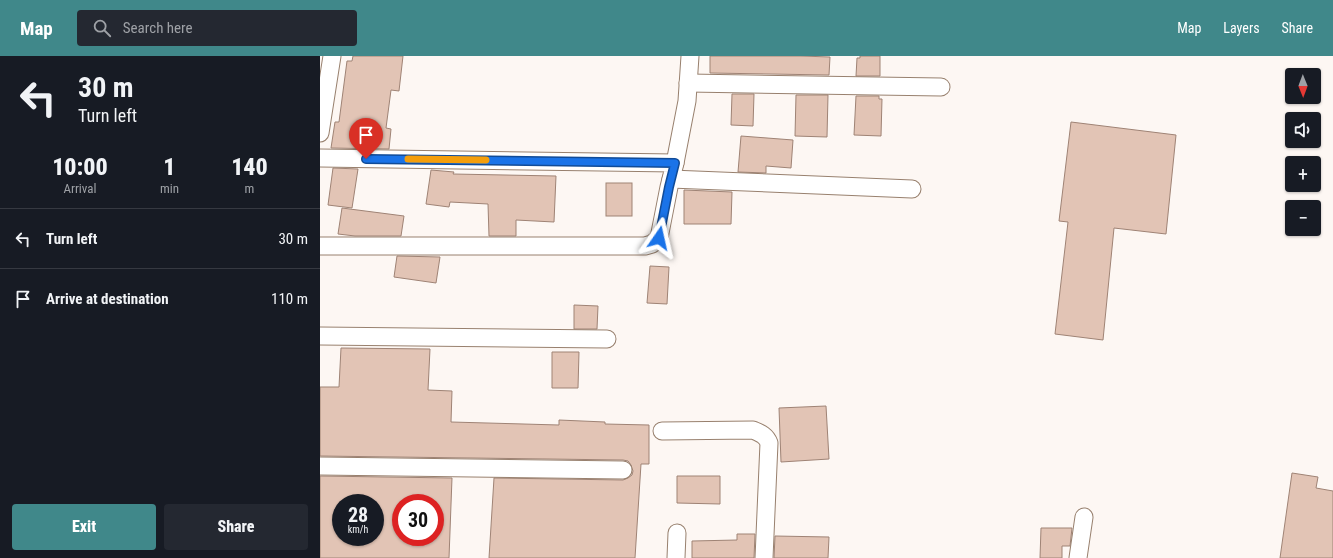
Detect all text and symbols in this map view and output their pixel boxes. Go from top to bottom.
search box [77,10,357,46]
text: Map [20,17,53,40]
icon: search [91,17,113,39]
text: Search here [123,19,193,37]
text: Map [1177,20,1201,36]
text: Layers [1223,20,1260,36]
text: Share [1282,20,1313,36]
north arrow [1285,68,1321,104]
map controls [1285,68,1321,236]
text: 30 m [78,71,134,104]
icon: left [12,72,64,124]
text: Turn left [78,105,137,126]
button: sound [1285,112,1321,148]
pin [349,118,383,159]
icon: arrive [355,124,377,146]
text: 10:00 [52,153,108,181]
text: 1 [163,153,176,181]
text: 140 [231,153,268,181]
button: + [1285,156,1321,192]
text: Arrival [63,181,97,196]
text: min [160,181,179,196]
text: m [245,181,254,196]
button: − [1285,200,1321,236]
position arrow [638,217,680,259]
icon: left [12,228,34,250]
text: Turn left [46,230,97,248]
text: 30 m [278,230,308,248]
icon: arrive [12,288,34,310]
text: Arrive at destination [46,290,169,308]
text: 110 m [271,290,308,308]
speed limit sign: 30 [392,494,444,546]
text: 28 [348,503,368,527]
button: Exit [12,504,156,550]
button: Share [164,504,308,550]
text: km/h [348,524,368,535]

